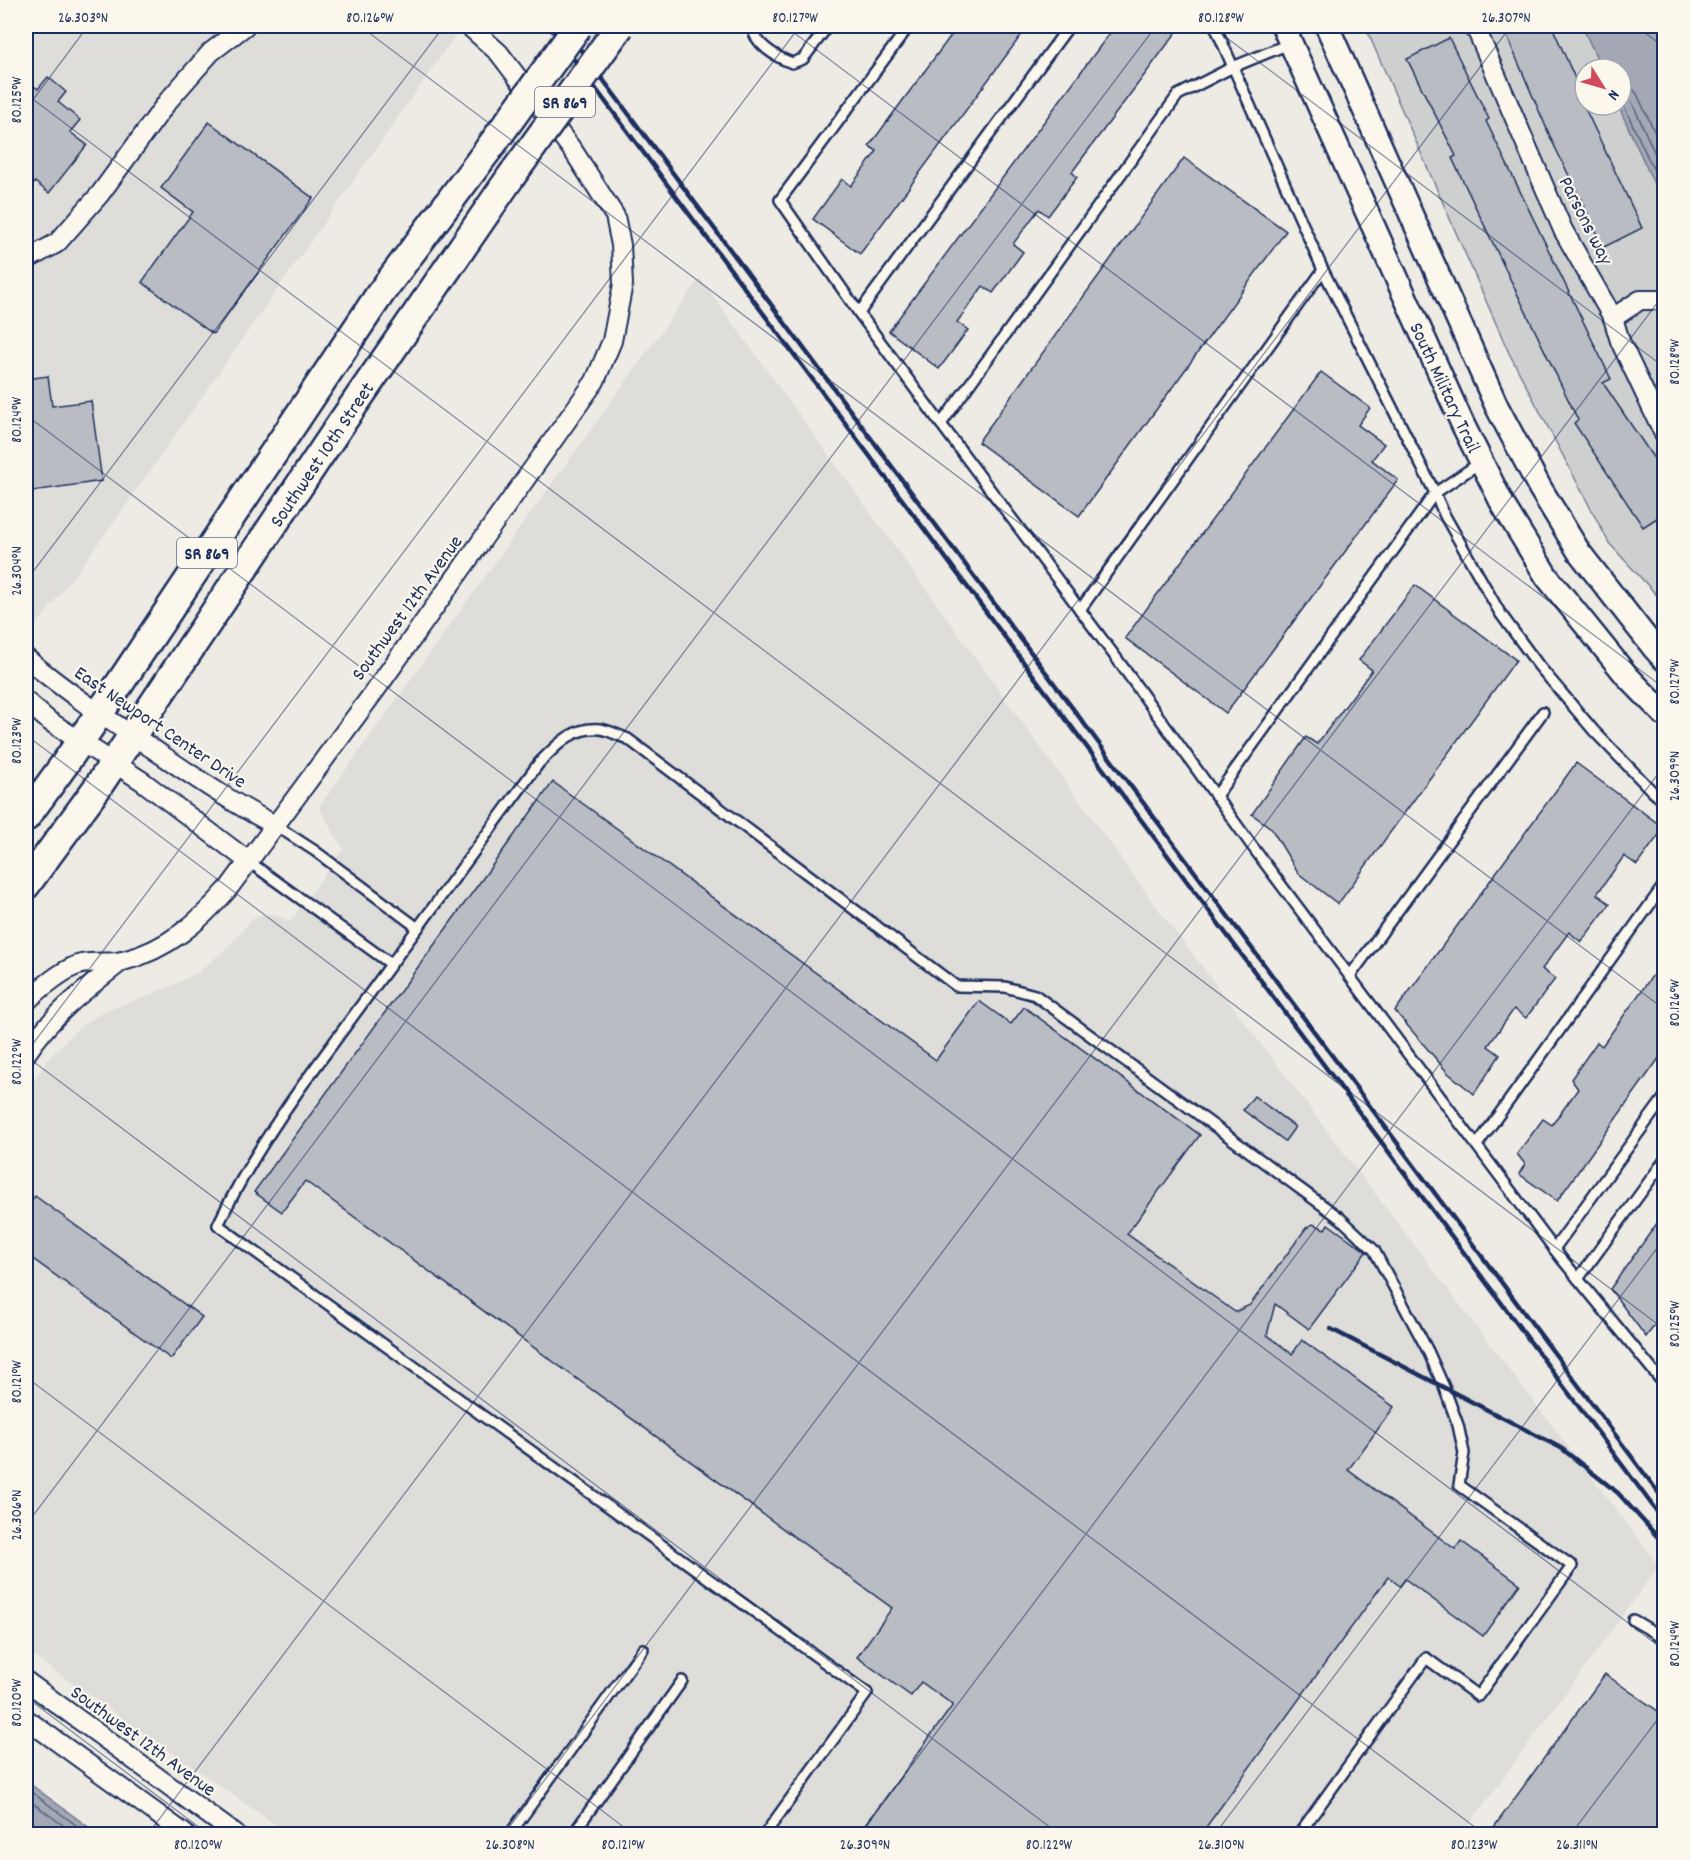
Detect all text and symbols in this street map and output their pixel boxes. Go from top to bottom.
text: 26.303°N [58,8,108,30]
text: 80.126°W [346,8,394,30]
text: 80.127°W [772,8,818,30]
text: 80.128°W [1198,8,1244,30]
text: 26.307°N [1481,8,1531,30]
north arrow [1573,57,1633,117]
text: 80.125°W [7,76,29,123]
text: N [1601,84,1625,105]
road number: SR 869 [535,87,595,117]
street label: Parsons way [1550,172,1619,271]
street label: South Military Trail [1401,318,1486,458]
text: 80.128°W [1665,339,1687,385]
street label: Southwest 10th Street [264,377,383,534]
text: 80.124°W [7,397,29,443]
street label: Southwest 12th Avenue [346,530,471,687]
road number: SR 869 [177,538,237,568]
text: 26.304°N [7,546,29,596]
text: 80.127°W [1665,659,1687,705]
street label: East Newport Center Drive [68,660,251,797]
text: 80.123°W [7,717,29,764]
text: 26.309°N [1665,751,1687,801]
text: 80.126°W [1665,979,1687,1027]
text: 80.122°W [7,1038,29,1085]
text: 80.125°W [1665,1300,1687,1347]
text: 80.121°W [7,1360,29,1404]
text: 26.306°N [7,1490,29,1540]
text: 80.124°W [1665,1621,1687,1667]
text: 80.120°W [7,1679,29,1727]
street label: Southwest 12th Avenue [64,1680,221,1805]
text: 80.120°W [174,1835,222,1857]
text: 26.308°N [485,1835,535,1857]
text: 80.121°W [601,1835,645,1857]
text: 26.309°N [840,1835,890,1857]
text: 80.122°W [1026,1835,1073,1857]
text: 26.310°N [1198,1835,1244,1857]
text: 80.123°W [1451,1835,1498,1857]
text: 26.311°N [1556,1835,1598,1857]

